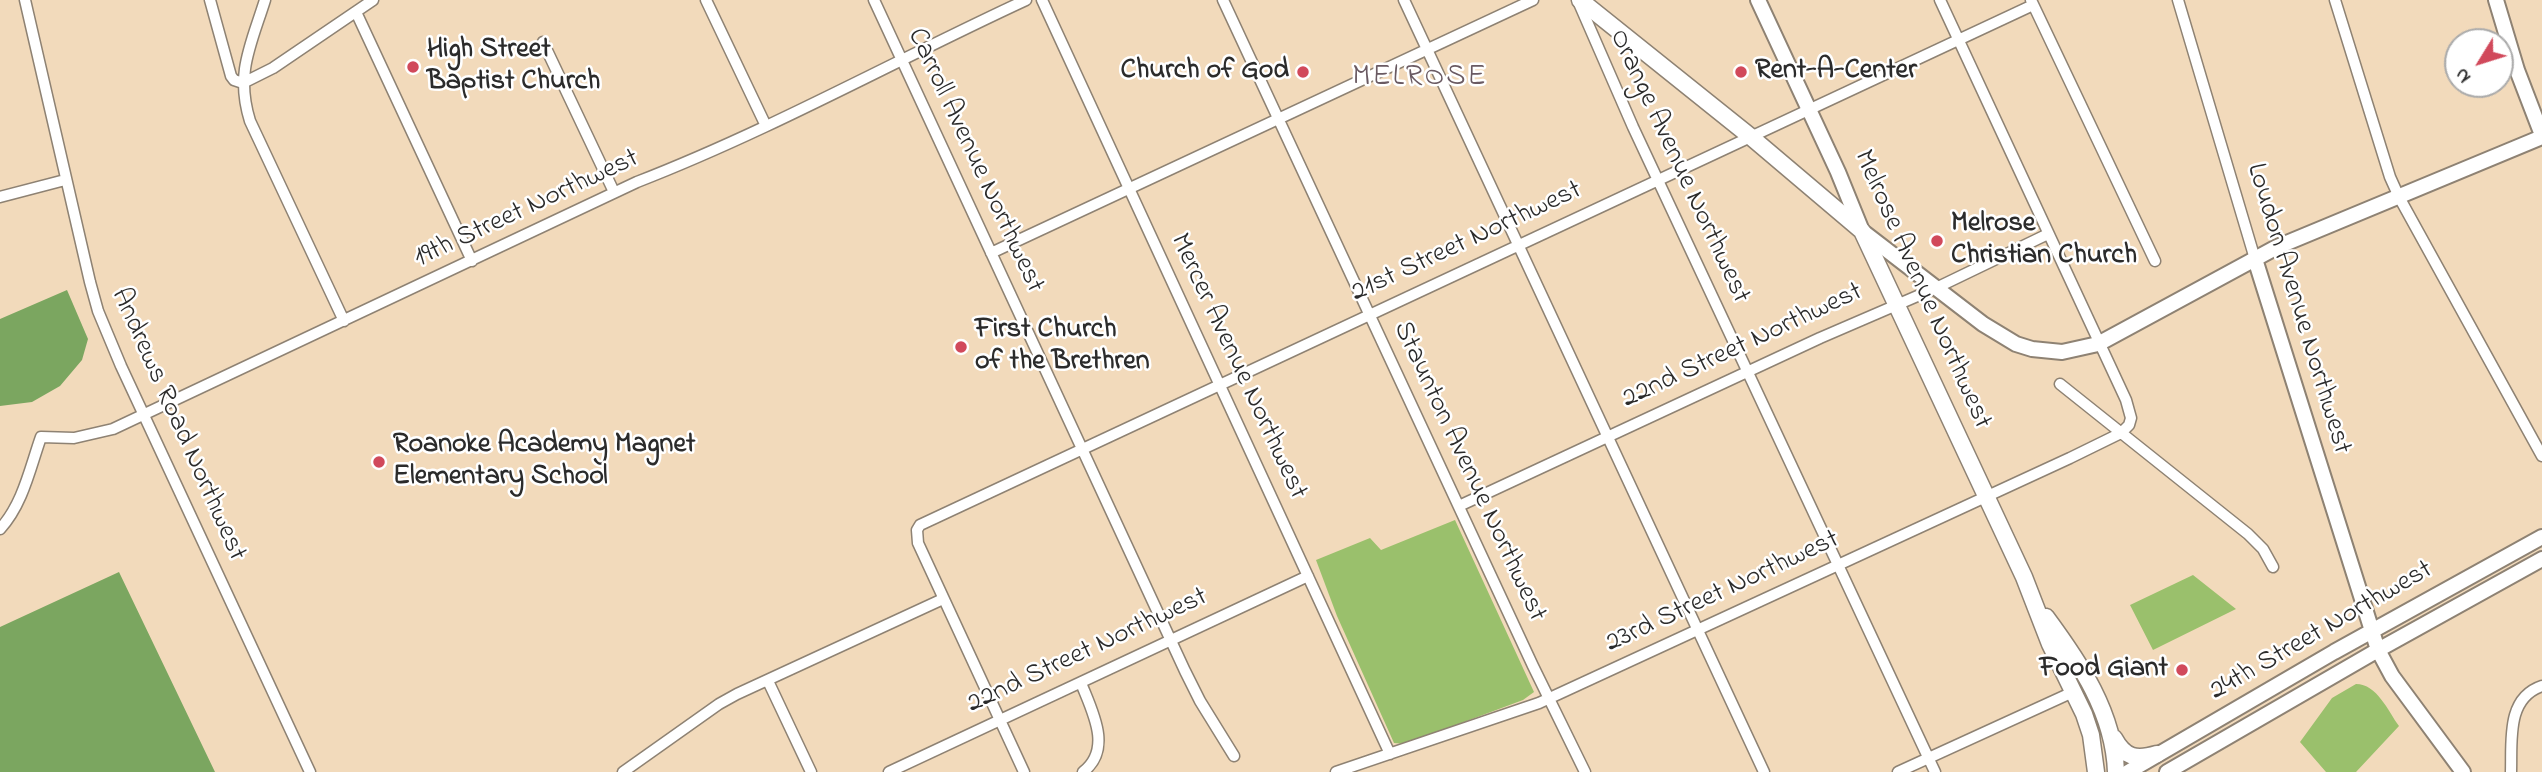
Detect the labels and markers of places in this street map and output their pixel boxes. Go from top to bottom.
place label: High Street Baptist Church [427,34,600,100]
place label: Church of God [1121,55,1289,89]
place label: Rent-A-Center [1755,55,1917,89]
marker: High Street Baptist Church [405,59,421,75]
marker: Church of God [1295,64,1311,80]
marker: Rent-A-Center [1733,64,1749,80]
place label: Melrose Christian Church [1951,208,2137,274]
marker: Melrose Christian Church [1929,233,1945,249]
place label: First Church of the Brethren [975,314,1150,380]
marker: First Church of the Brethren [953,339,969,355]
place label: Roanoke Academy Magnet Elementary School [393,429,695,495]
marker: Roanoke Academy Magnet Elementary School [371,454,387,470]
place label: Food Giant [2040,653,2168,687]
marker: Food Giant [2174,662,2190,678]

